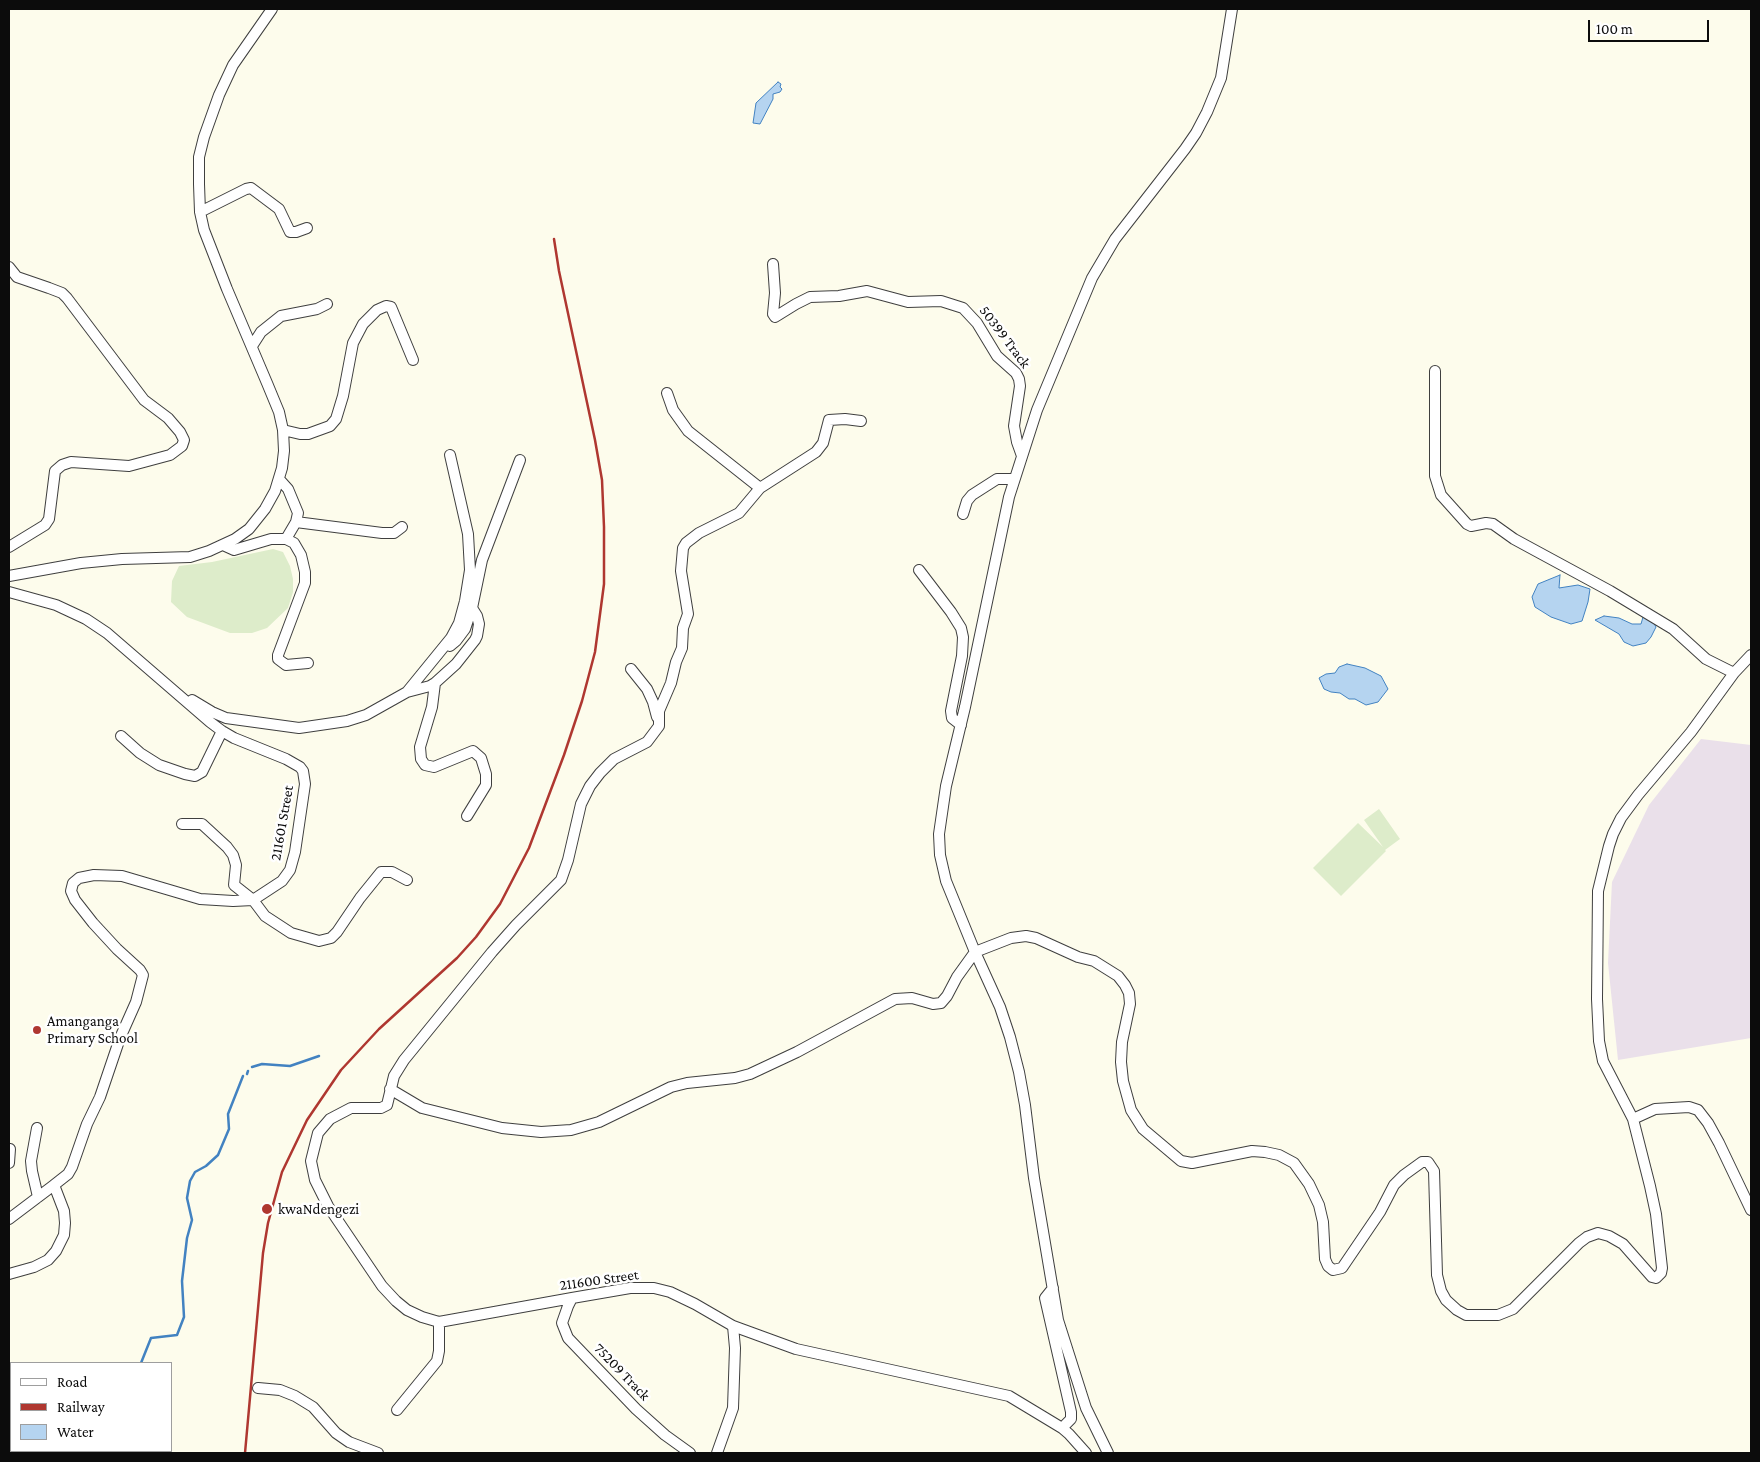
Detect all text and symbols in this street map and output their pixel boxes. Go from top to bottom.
scale bar [1590,10,1711,42]
text: 100 m [1596,21,1633,37]
street label: 50399 Track [976,302,1034,372]
street label: 211601 Street [267,784,297,862]
place label: Amanganga Primary School [47,1012,138,1047]
marker: Amanganga Primary School [31,1024,43,1036]
place label: kwaNdengezi [278,1200,359,1218]
marker: kwaNdengezi [260,1202,274,1216]
street label: 211600 Street [558,1266,640,1294]
street label: 75209 Track [590,1339,654,1405]
legend [10,1362,172,1452]
text: Road [57,1374,87,1390]
text: Railway [57,1399,105,1415]
text: Water [57,1424,94,1440]

